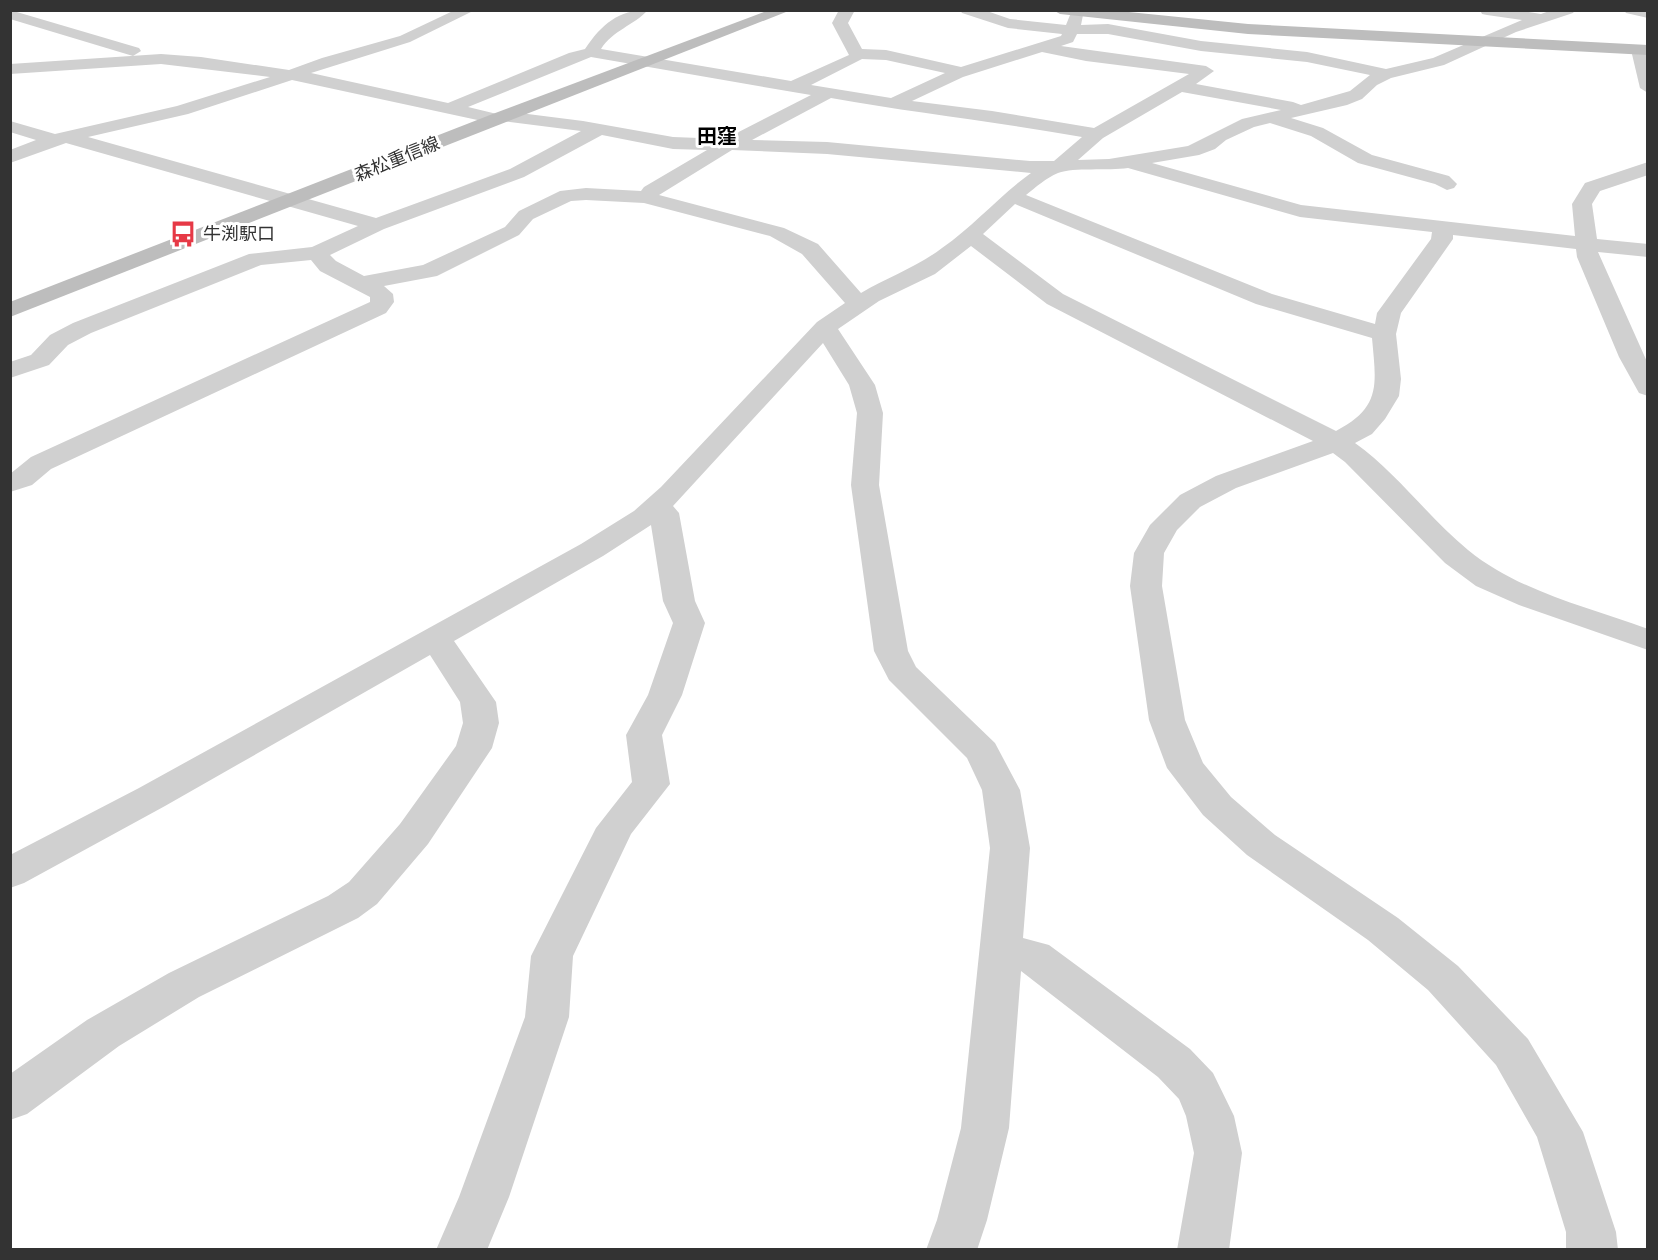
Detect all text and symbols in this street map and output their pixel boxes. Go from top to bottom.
district label: 田窪 [697,124,737,148]
street label: 森松重信線 [351,132,443,186]
bus stop icon: 牛渕駅口 [168,219,198,249]
place label: 牛渕駅口 [203,223,275,245]

